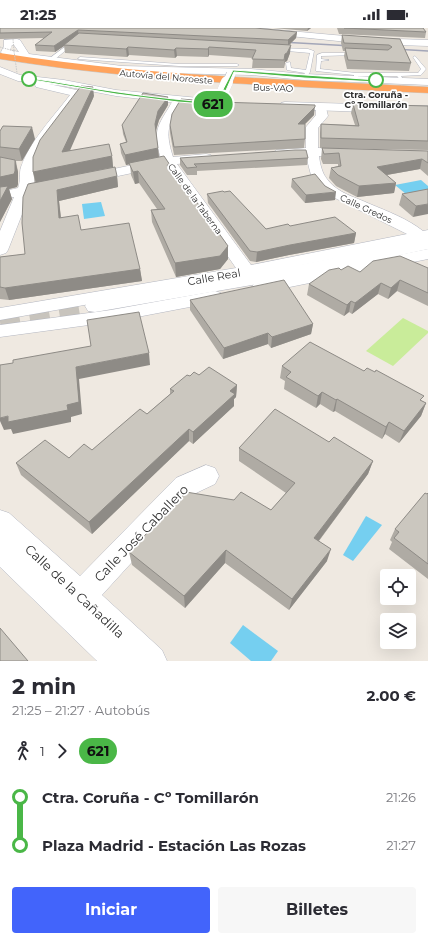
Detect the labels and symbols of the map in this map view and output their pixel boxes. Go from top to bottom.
street label: Autovía del Noroeste [119,67,214,86]
unlabelled marker [21,71,37,87]
marker: Ctra. Coruña - Cº Tomillarón [368,72,384,88]
street label: Bus-VAO [253,81,294,94]
place label: Ctra. Coruña - Cº Tomillarón [344,89,409,110]
line badge: 621 [190,91,236,117]
street label: Calle de la Taberna [166,161,225,236]
street label: Calle Gredos [338,192,395,226]
street label: Calle Real [186,265,242,289]
street label: Calle José Caballero [91,481,191,585]
street label: Calle de la Cañadilla [22,541,128,641]

